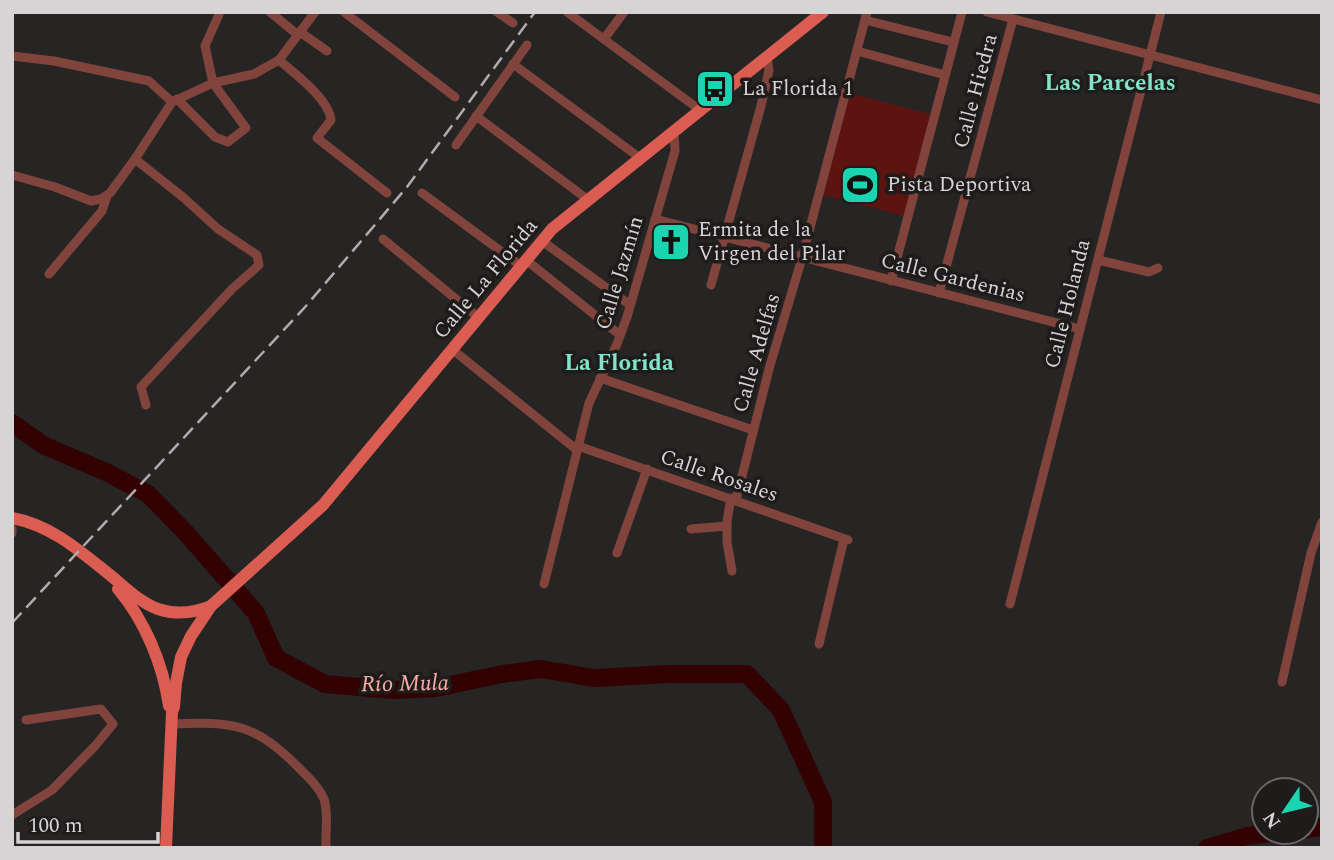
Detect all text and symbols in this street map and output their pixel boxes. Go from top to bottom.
street label: Calle Hiedra [945,29,1007,152]
district label: Las Parcelas [1044,66,1176,101]
bus stop icon: La Florida 1 [694,68,736,110]
place label: La Florida 1 [742,73,853,105]
sports icon: Pista Deportiva [839,164,881,206]
place label: Pista Deportiva [887,169,1032,201]
street label: Calle La Florida [426,211,547,346]
street label: Calle Jazmín [587,212,653,334]
place label: Ermita de la Virgen del Pilar [698,214,845,270]
church icon: Ermita de la Virgen del Pilar [650,221,692,263]
street label: Calle Holanda [1036,235,1100,372]
street label: Calle Gardenias [877,245,1029,311]
street label: Calle Adelfas [725,289,789,417]
district label: La Florida [564,346,674,381]
street label: Calle Rosales [656,441,782,511]
water label: Río Mula [361,666,450,702]
north arrow [1250,776,1320,846]
scale bar [18,800,158,844]
text: N [1256,805,1289,835]
text: 100 m [28,810,83,842]

